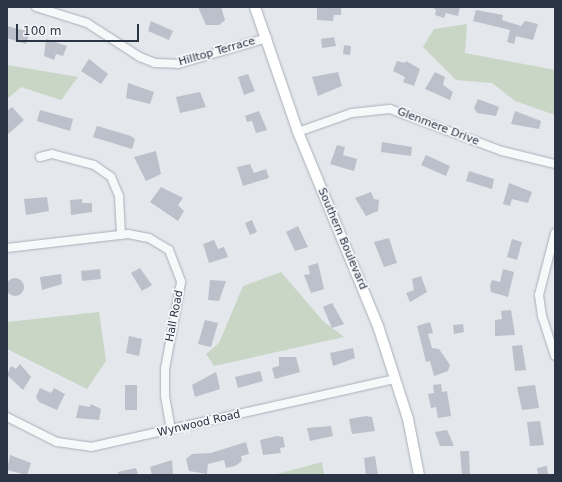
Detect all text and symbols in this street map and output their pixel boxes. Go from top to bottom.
scale bar [18,16,141,42]
text: 100 m [23,24,61,38]
street label: Hilltop Terrace [177,35,257,69]
street label: Glenmere Drive [395,105,481,149]
street label: Southern Boulevard [315,186,369,292]
street label: Hall Road [164,289,186,343]
street label: Wynwood Road [156,408,242,440]

